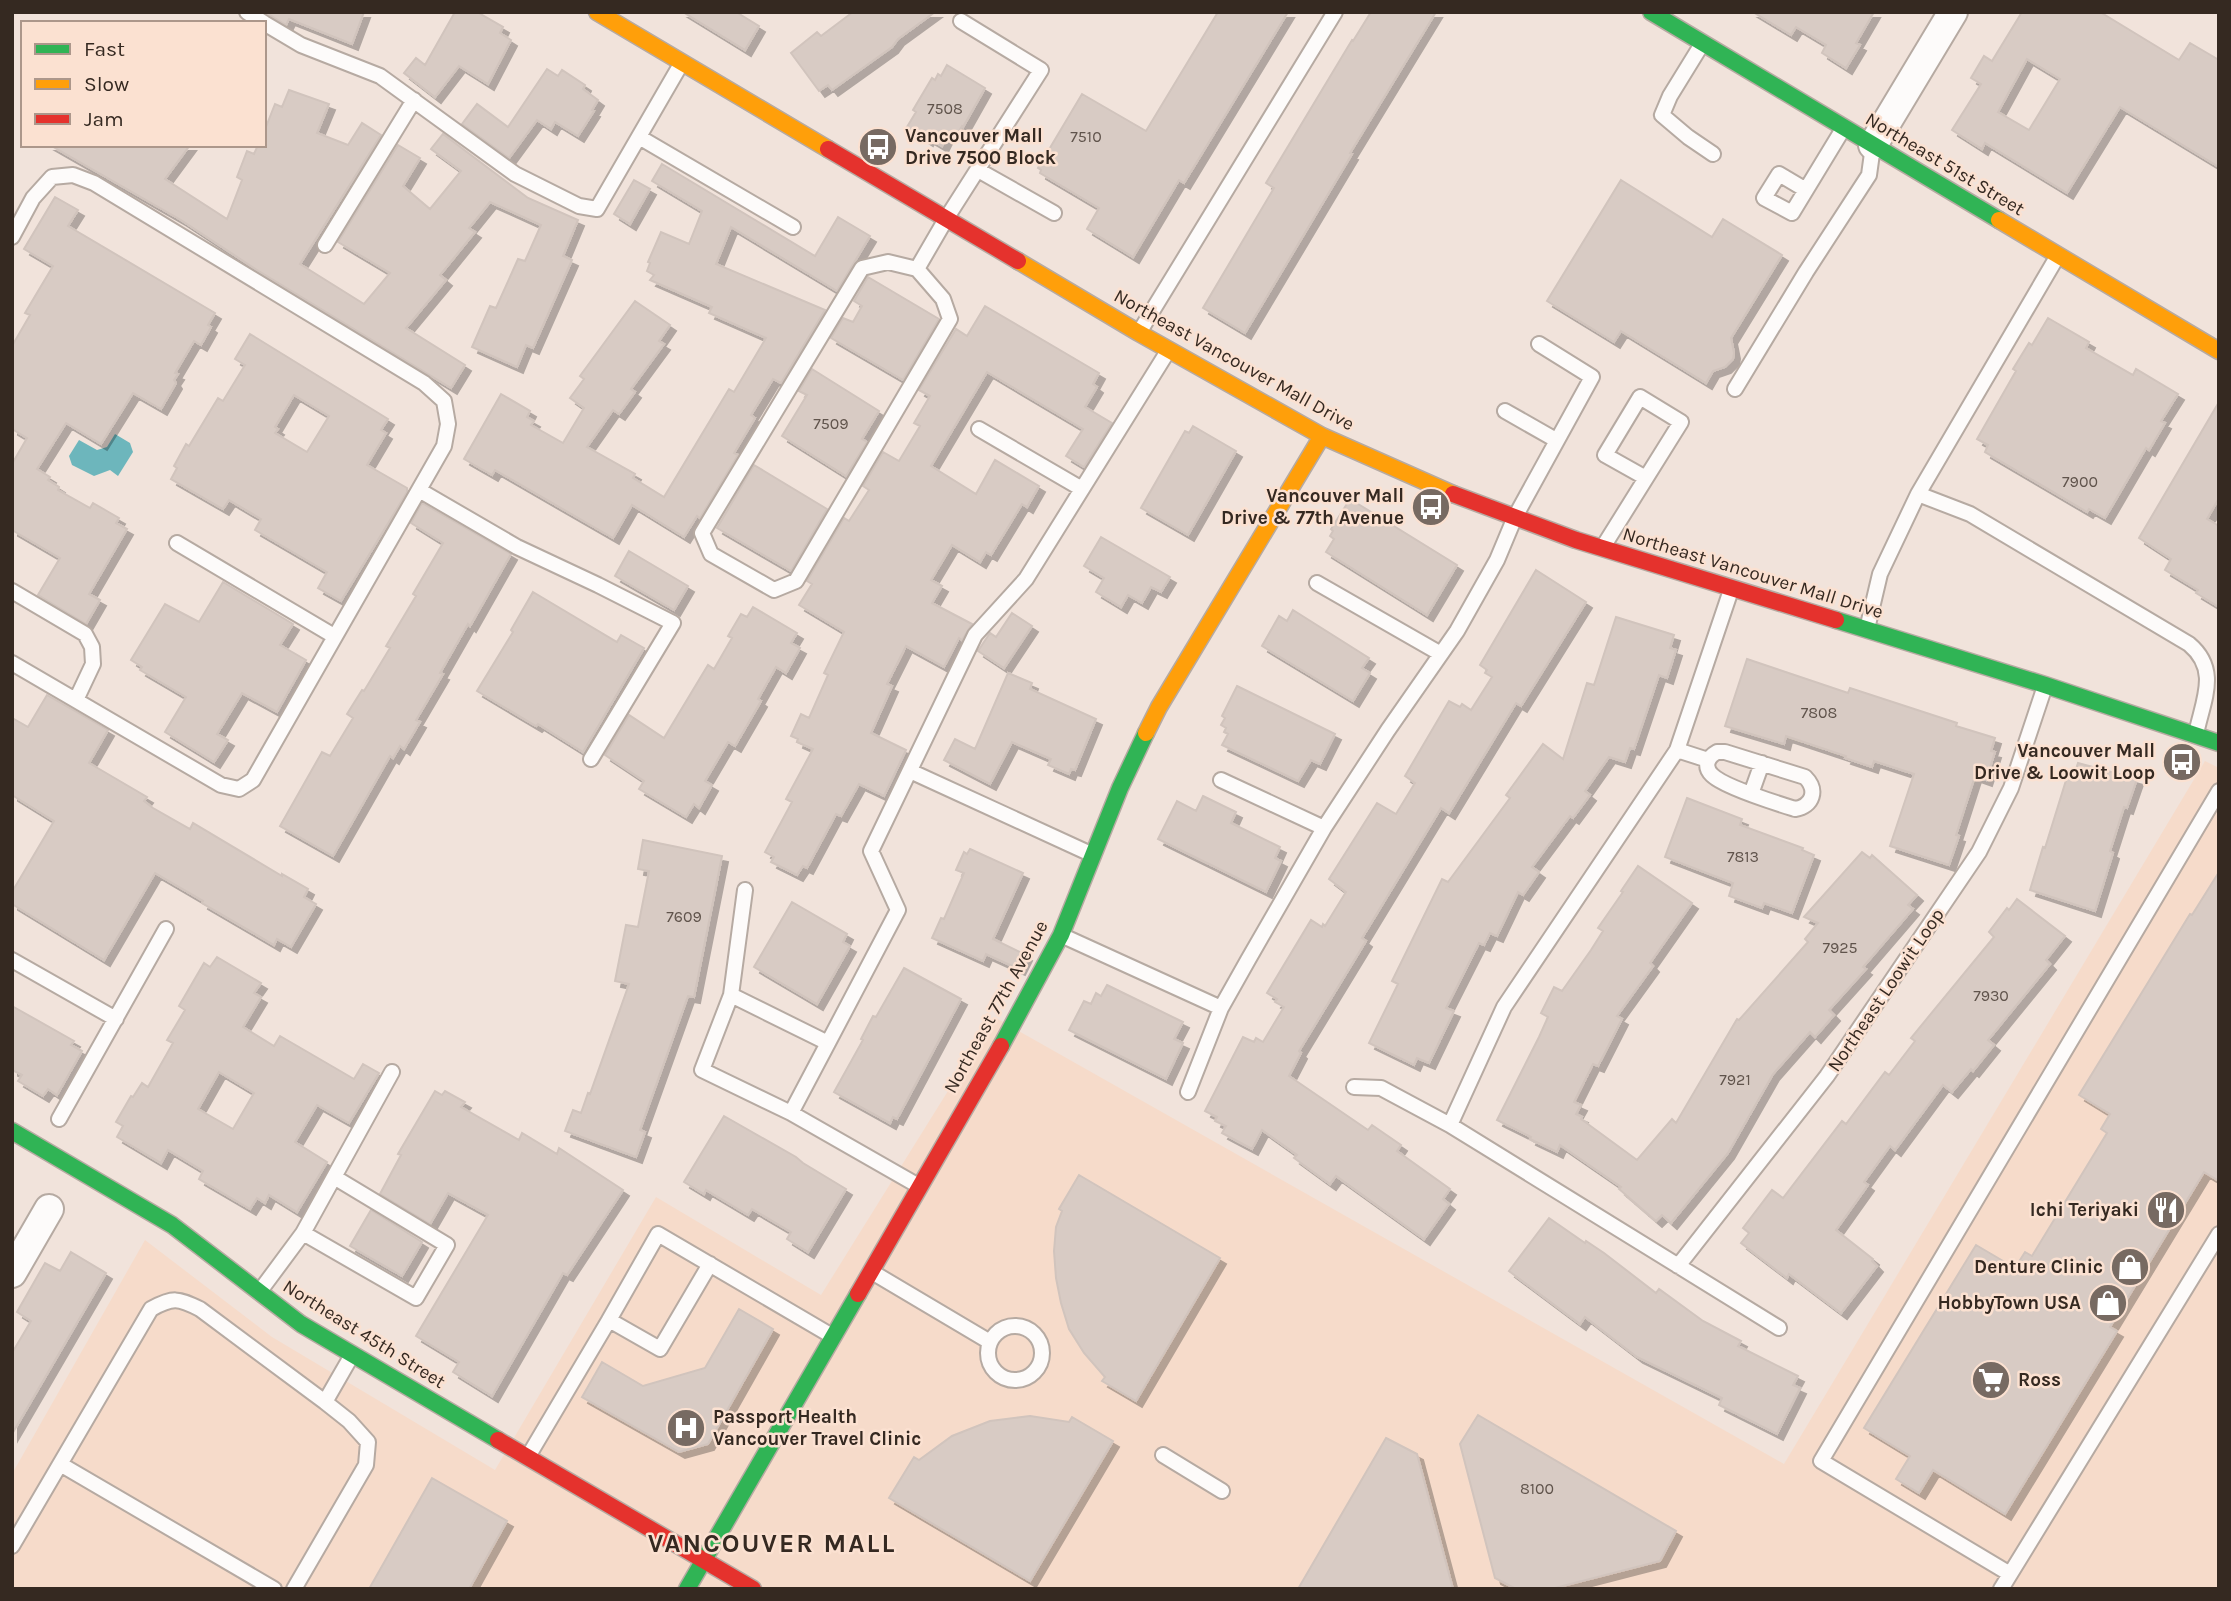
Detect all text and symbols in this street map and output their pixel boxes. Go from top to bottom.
legend [21,21,266,147]
text: Fast [84,37,125,61]
text: Slow [84,72,129,96]
house number: 7508 [927,99,963,118]
text: Jam [84,107,124,131]
street label: Northeast 51st Street [1862,108,2028,220]
place label: Vancouver Mall Drive 7500 Block [905,125,1056,169]
bus stop icon: Vancouver Mall Drive 7500 Block [857,126,899,168]
house number: 7510 [1070,127,1102,146]
street label: Northeast Vancouver Mall Drive [1110,285,1358,435]
house number: 7509 [813,414,849,433]
house number: 7900 [2062,472,2098,491]
place label: Vancouver Mall Drive & 77th Avenue [1221,485,1404,529]
bus stop icon: Vancouver Mall Drive & 77th Avenue [1410,486,1452,528]
street label: Northeast Vancouver Mall Drive [1620,523,1886,623]
house number: 7808 [1801,703,1837,722]
place label: Vancouver Mall Drive & Loowit Loop [1974,740,2155,784]
bus stop icon: Vancouver Mall Drive & Loowit Loop [2161,741,2203,783]
house number: 7813 [1727,847,1759,866]
street label: Northeast Loowit Loop [1823,904,1949,1076]
house number: 7609 [666,907,702,926]
street label: Northeast 77th Avenue [939,917,1053,1097]
house number: 7925 [1822,938,1858,957]
house number: 7930 [1973,986,2009,1005]
house number: 7921 [1719,1070,1751,1089]
restaurant icon: Ichi Teriyaki [2145,1189,2187,1231]
place label: Ichi Teriyaki [2030,1199,2139,1221]
shop icon: Denture Clinic [2109,1246,2151,1288]
place label: Denture Clinic [1974,1256,2103,1278]
street label: Northeast 45th Street [279,1275,449,1393]
shop icon: HobbyTown USA [2087,1282,2129,1324]
place label: HobbyTown USA [1937,1292,2081,1314]
supermarket icon: Ross [1970,1359,2012,1401]
place label: Ross [2018,1369,2061,1391]
place label: Passport Health Vancouver Travel Clinic [713,1406,921,1450]
hospital icon: Passport Health Vancouver Travel Clinic [665,1407,707,1449]
house number: 8100 [1520,1479,1554,1498]
district label: VANCOUVER MALL [648,1528,896,1559]

